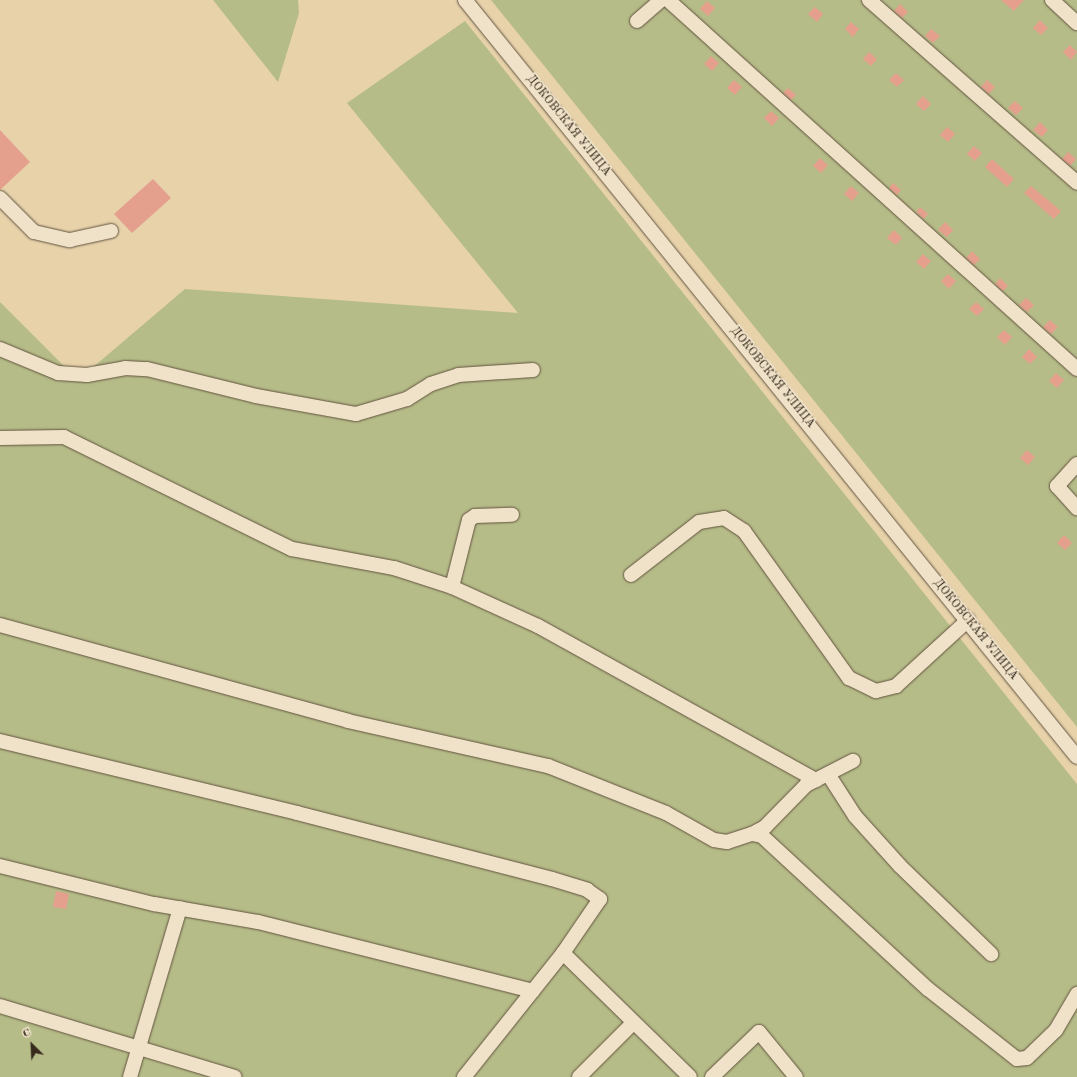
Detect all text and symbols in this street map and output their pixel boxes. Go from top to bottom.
street label: ДОКОВСКАЯ УЛИЦА [523,72,613,180]
street label: ДОКОВСКАЯ УЛИЦА [727,324,817,432]
street label: ДОКОВСКАЯ УЛИЦА [930,576,1020,684]
north arrow [12,1025,52,1065]
text: С [21,1027,32,1040]

